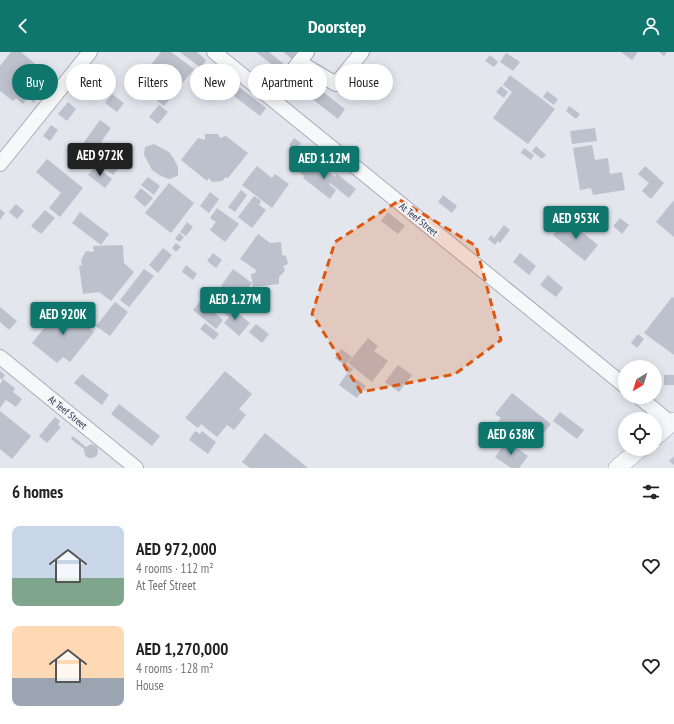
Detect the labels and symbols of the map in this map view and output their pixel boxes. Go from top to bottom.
pin: AED 972K [59,143,141,177]
pin: AED 1.12M [278,146,370,180]
street label: At Teef Street [397,200,441,239]
pin: AED 953K [535,206,617,240]
pin: AED 1.27M [189,287,281,321]
pin: AED 920K [22,302,104,336]
north arrow [618,360,662,404]
street label: At Teef Street [46,393,90,432]
pin: AED 638K [470,422,552,456]

